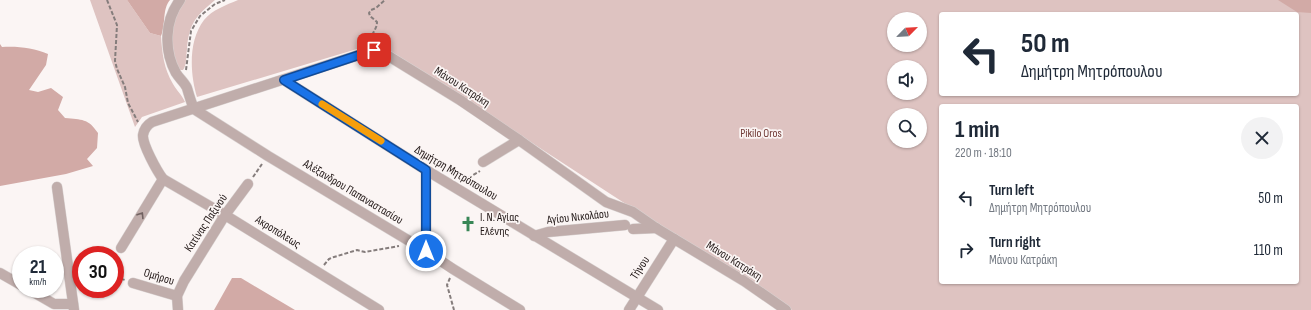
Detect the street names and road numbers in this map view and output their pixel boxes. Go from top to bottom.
street label: Μάνου Κατράκη [431,64,493,110]
street label: Δημήτρη Μητρόπουλου [412,142,500,204]
street label: Αλέξανδρου Παπαναστασίου [299,156,406,228]
street label: Κατίνας Παξινού [181,191,231,255]
street label: Αγίου Νικολάου [545,206,610,228]
street label: Ακροπόλεως [252,212,304,252]
street label: Μάνου Κατράκη [703,238,765,284]
street label: Τήνου [627,254,653,282]
street label: Ομήρου [142,265,176,289]

